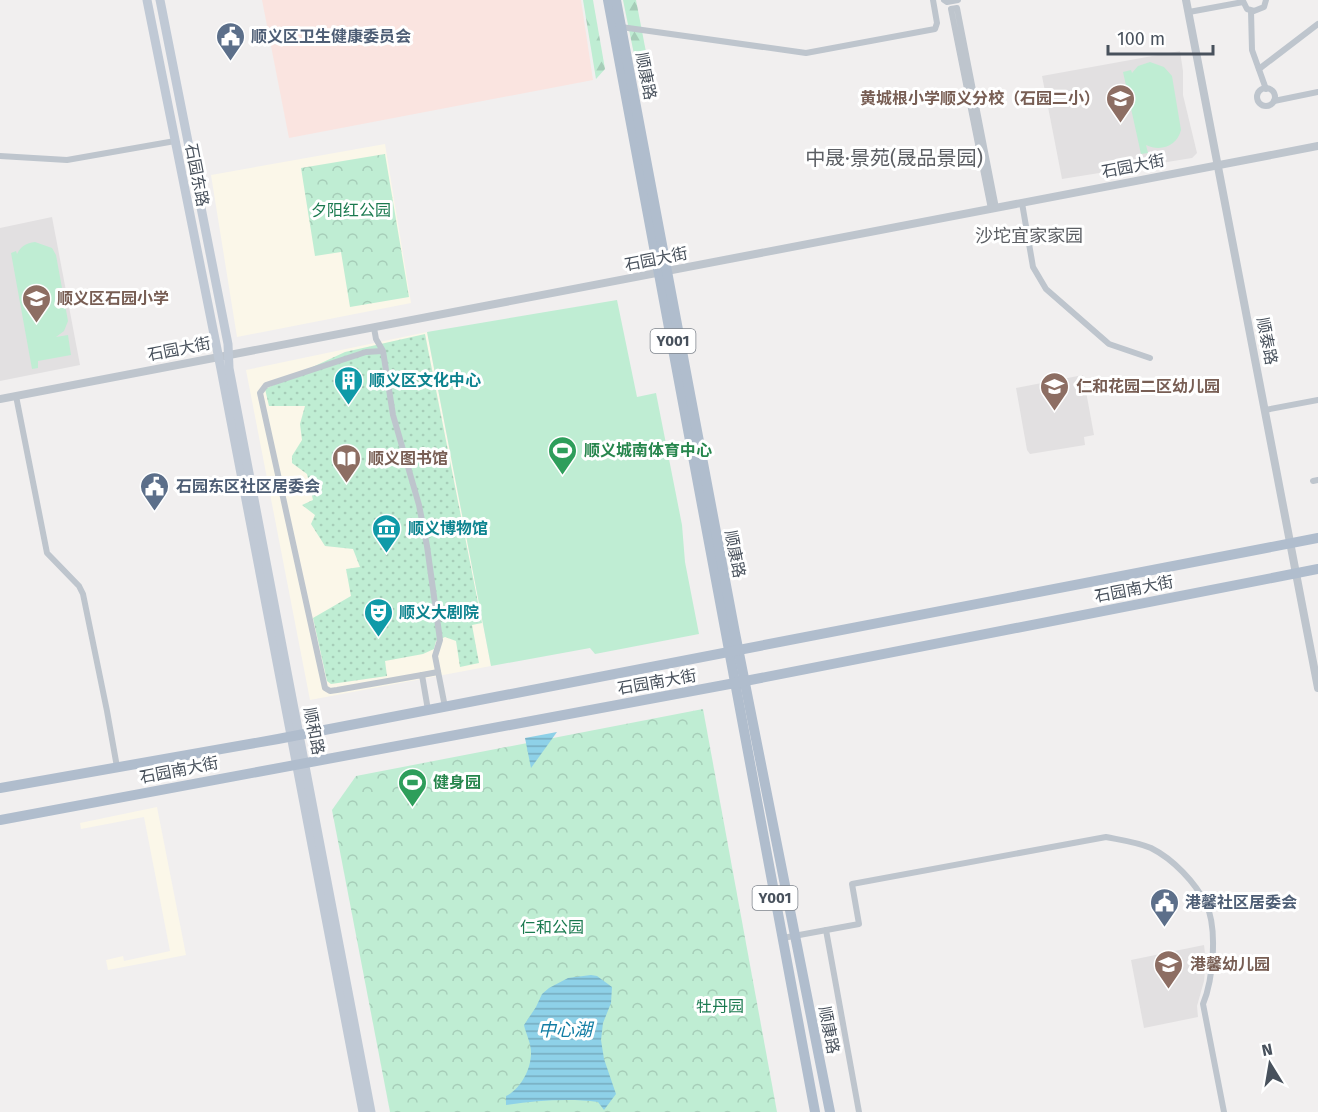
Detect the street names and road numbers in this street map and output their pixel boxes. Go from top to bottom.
street label: 顺康路 [632,51,660,101]
street label: 石园东路 [182,142,212,208]
street label: 石园大街 [1100,151,1166,181]
street label: 石园大街 [623,244,689,274]
street label: 顺泰路 [1253,316,1281,366]
road number: Y001 [650,329,696,353]
street label: 石园大街 [146,334,212,364]
street label: 顺康路 [721,529,749,579]
street label: 石园南大街 [1093,572,1175,606]
street label: 石园南大街 [616,666,698,698]
street label: 顺和路 [300,706,328,756]
street label: 石园南大街 [138,753,220,787]
road number: Y001 [752,886,798,910]
street label: 顺康路 [815,1005,843,1055]

